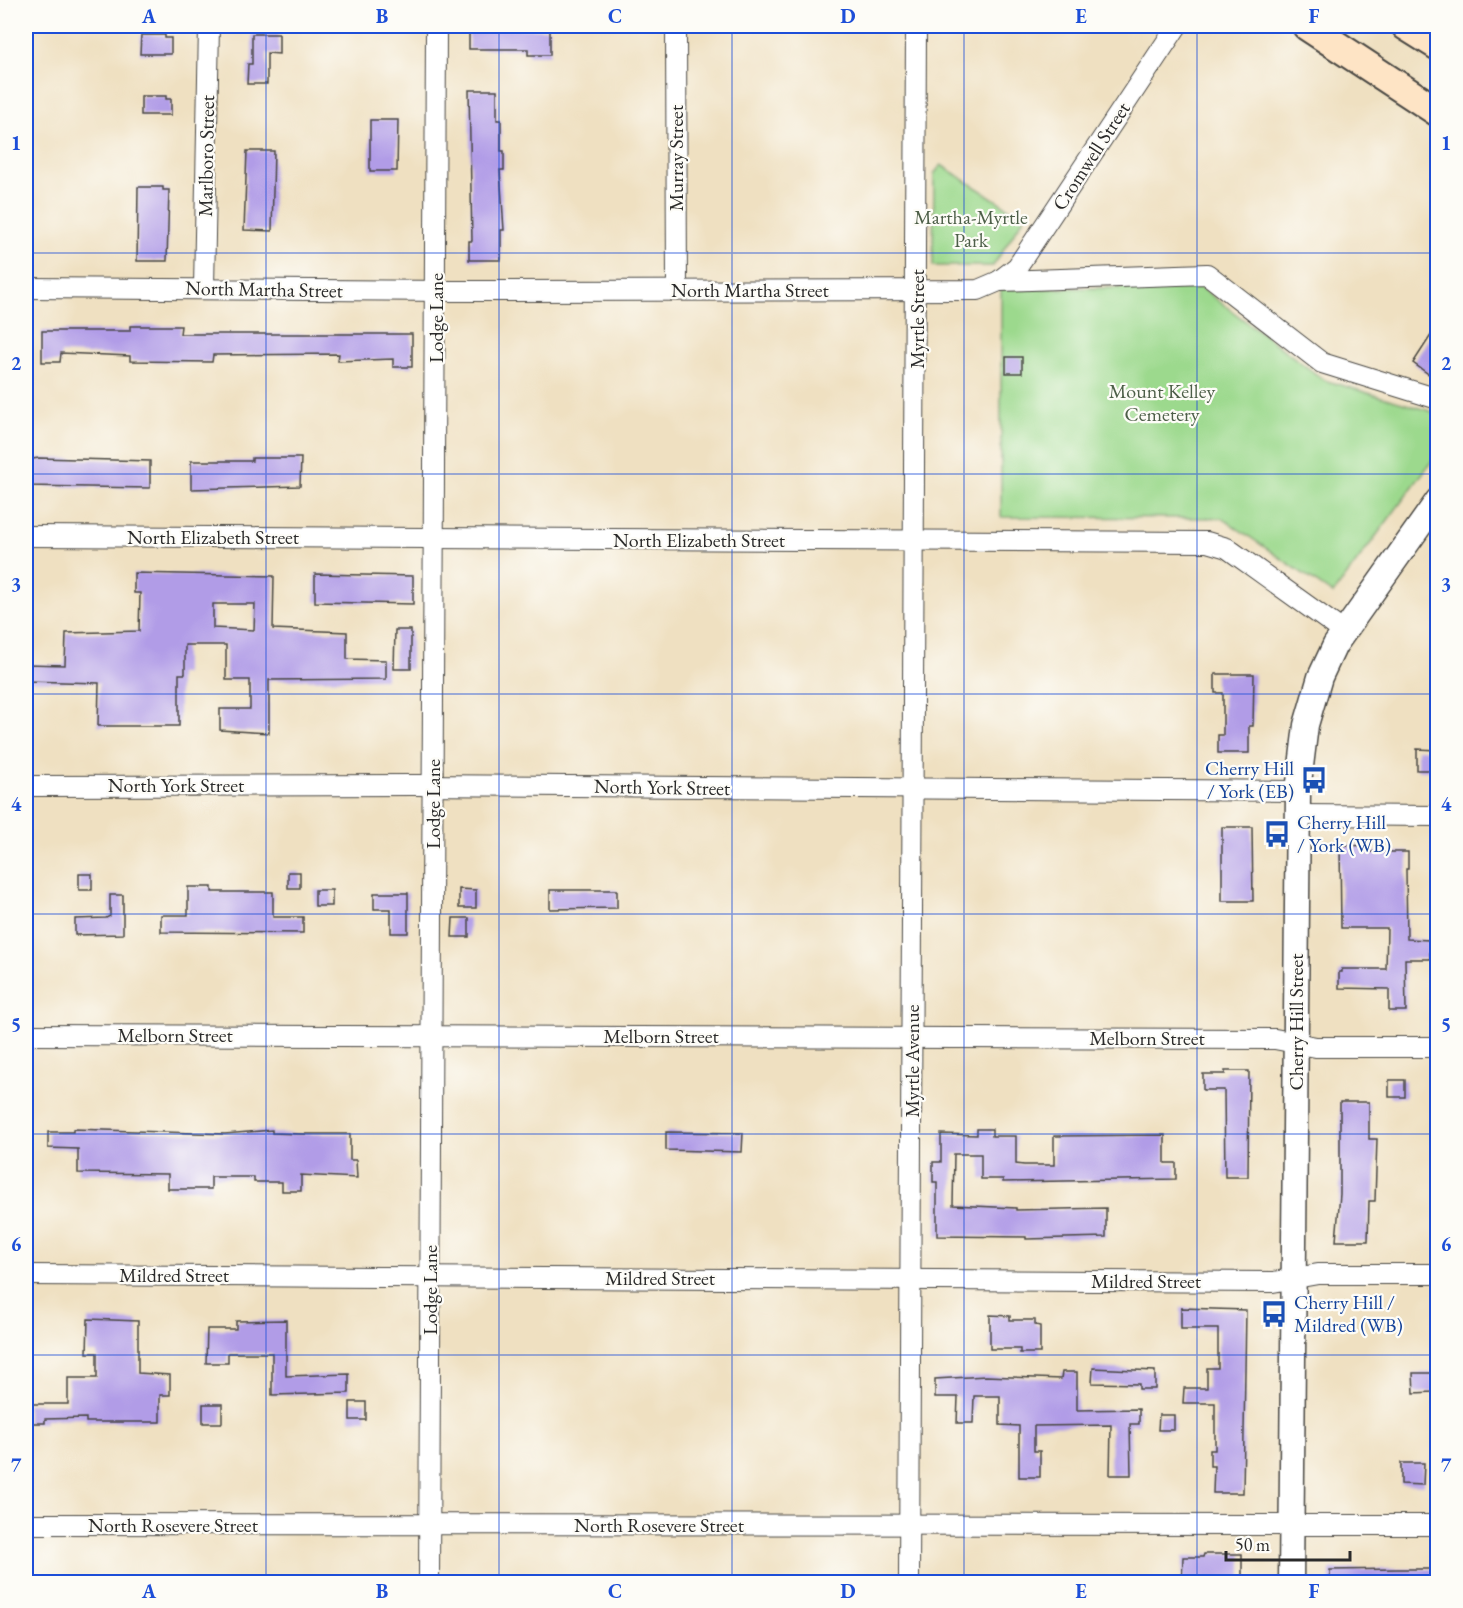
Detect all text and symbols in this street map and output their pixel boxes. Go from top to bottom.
text: A [141,3,157,29]
text: B [376,3,388,29]
text: C [608,3,622,29]
text: D [840,3,856,29]
text: E [1075,3,1087,29]
text: F [1309,3,1320,29]
street label: Marlboro Street [192,94,220,217]
street label: Cromwell Street [1046,96,1136,215]
street label: Murray Street [663,104,689,211]
text: 1 [11,130,21,156]
text: 1 [1441,130,1451,156]
park label: Martha-Myrtle Park [914,204,1028,253]
street label: Myrtle Street [904,269,930,369]
street label: Lodge Lane [423,273,449,363]
street label: North Martha Street [185,275,344,303]
street label: North Martha Street [671,277,830,303]
text: 2 [11,350,22,376]
text: 2 [1441,350,1452,376]
park label: Mount Kelley Cemetery [1109,378,1215,427]
street label: North Elizabeth Street [127,524,300,550]
street label: North Elizabeth Street [613,527,786,553]
text: 3 [11,571,21,597]
text: 3 [1441,571,1451,597]
place label: Cherry Hill / York (EB) [1205,755,1294,804]
street label: Lodge Lane [420,759,446,849]
bus stop icon: Cherry Hill / York (EB) [1299,765,1329,795]
street label: North York Street [108,772,245,798]
street label: North York Street [594,773,731,801]
text: 4 [11,791,22,817]
text: 4 [1441,791,1452,817]
place label: Cherry Hill / York (WB) [1297,809,1391,858]
bus stop icon: Cherry Hill / York (WB) [1262,819,1292,849]
street label: Cherry Hill Street [1283,953,1309,1091]
street label: Myrtle Avenue [899,1004,925,1117]
text: 5 [11,1011,21,1037]
text: 5 [1441,1011,1451,1037]
street label: Melborn Street [117,1022,234,1048]
street label: Melborn Street [603,1023,720,1049]
street label: Melborn Street [1089,1025,1206,1051]
text: 6 [11,1231,22,1257]
text: 6 [1441,1231,1452,1257]
street label: Lodge Lane [417,1245,443,1335]
street label: Mildred Street [119,1262,230,1288]
street label: Mildred Street [605,1265,716,1291]
street label: Mildred Street [1091,1268,1202,1294]
place label: Cherry Hill / Mildred (WB) [1294,1289,1403,1338]
bus stop icon: Cherry Hill / Mildred (WB) [1259,1299,1289,1329]
text: 7 [11,1452,22,1478]
text: 7 [1441,1452,1452,1478]
street label: North Rosevere Street [88,1512,259,1538]
street label: North Rosevere Street [574,1512,745,1538]
scale bar [1226,1524,1350,1562]
text: 50 m [1235,1533,1270,1556]
text: A [141,1578,157,1604]
text: B [376,1578,388,1604]
text: C [608,1578,622,1604]
text: D [840,1578,856,1604]
text: E [1075,1578,1087,1604]
text: F [1309,1578,1320,1604]

